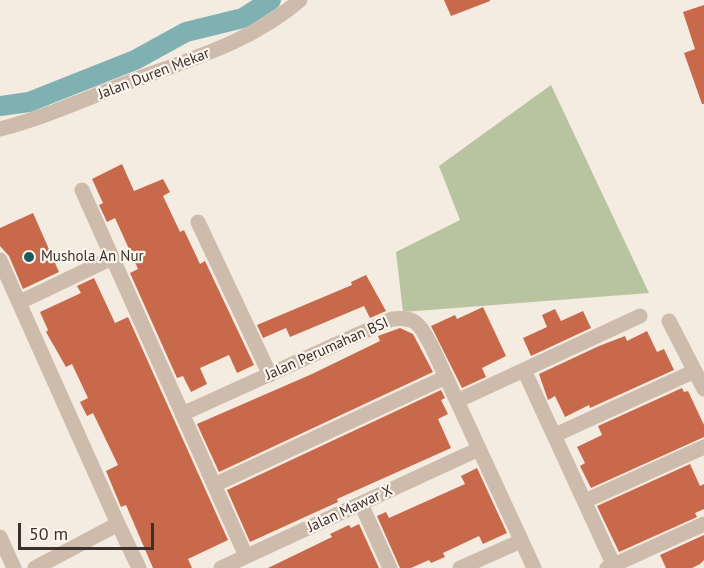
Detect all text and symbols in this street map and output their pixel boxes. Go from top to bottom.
street label: Jalan Duren Mekar [96,44,212,104]
place label: Mushola An Nur [41,248,144,266]
marker: Mushola An Nur [22,250,36,264]
street label: Jalan Perumahan BSI [263,314,391,384]
street label: Jalan Mawar X [305,481,395,537]
scale bar [21,511,158,549]
text: 50 m [29,522,68,545]

